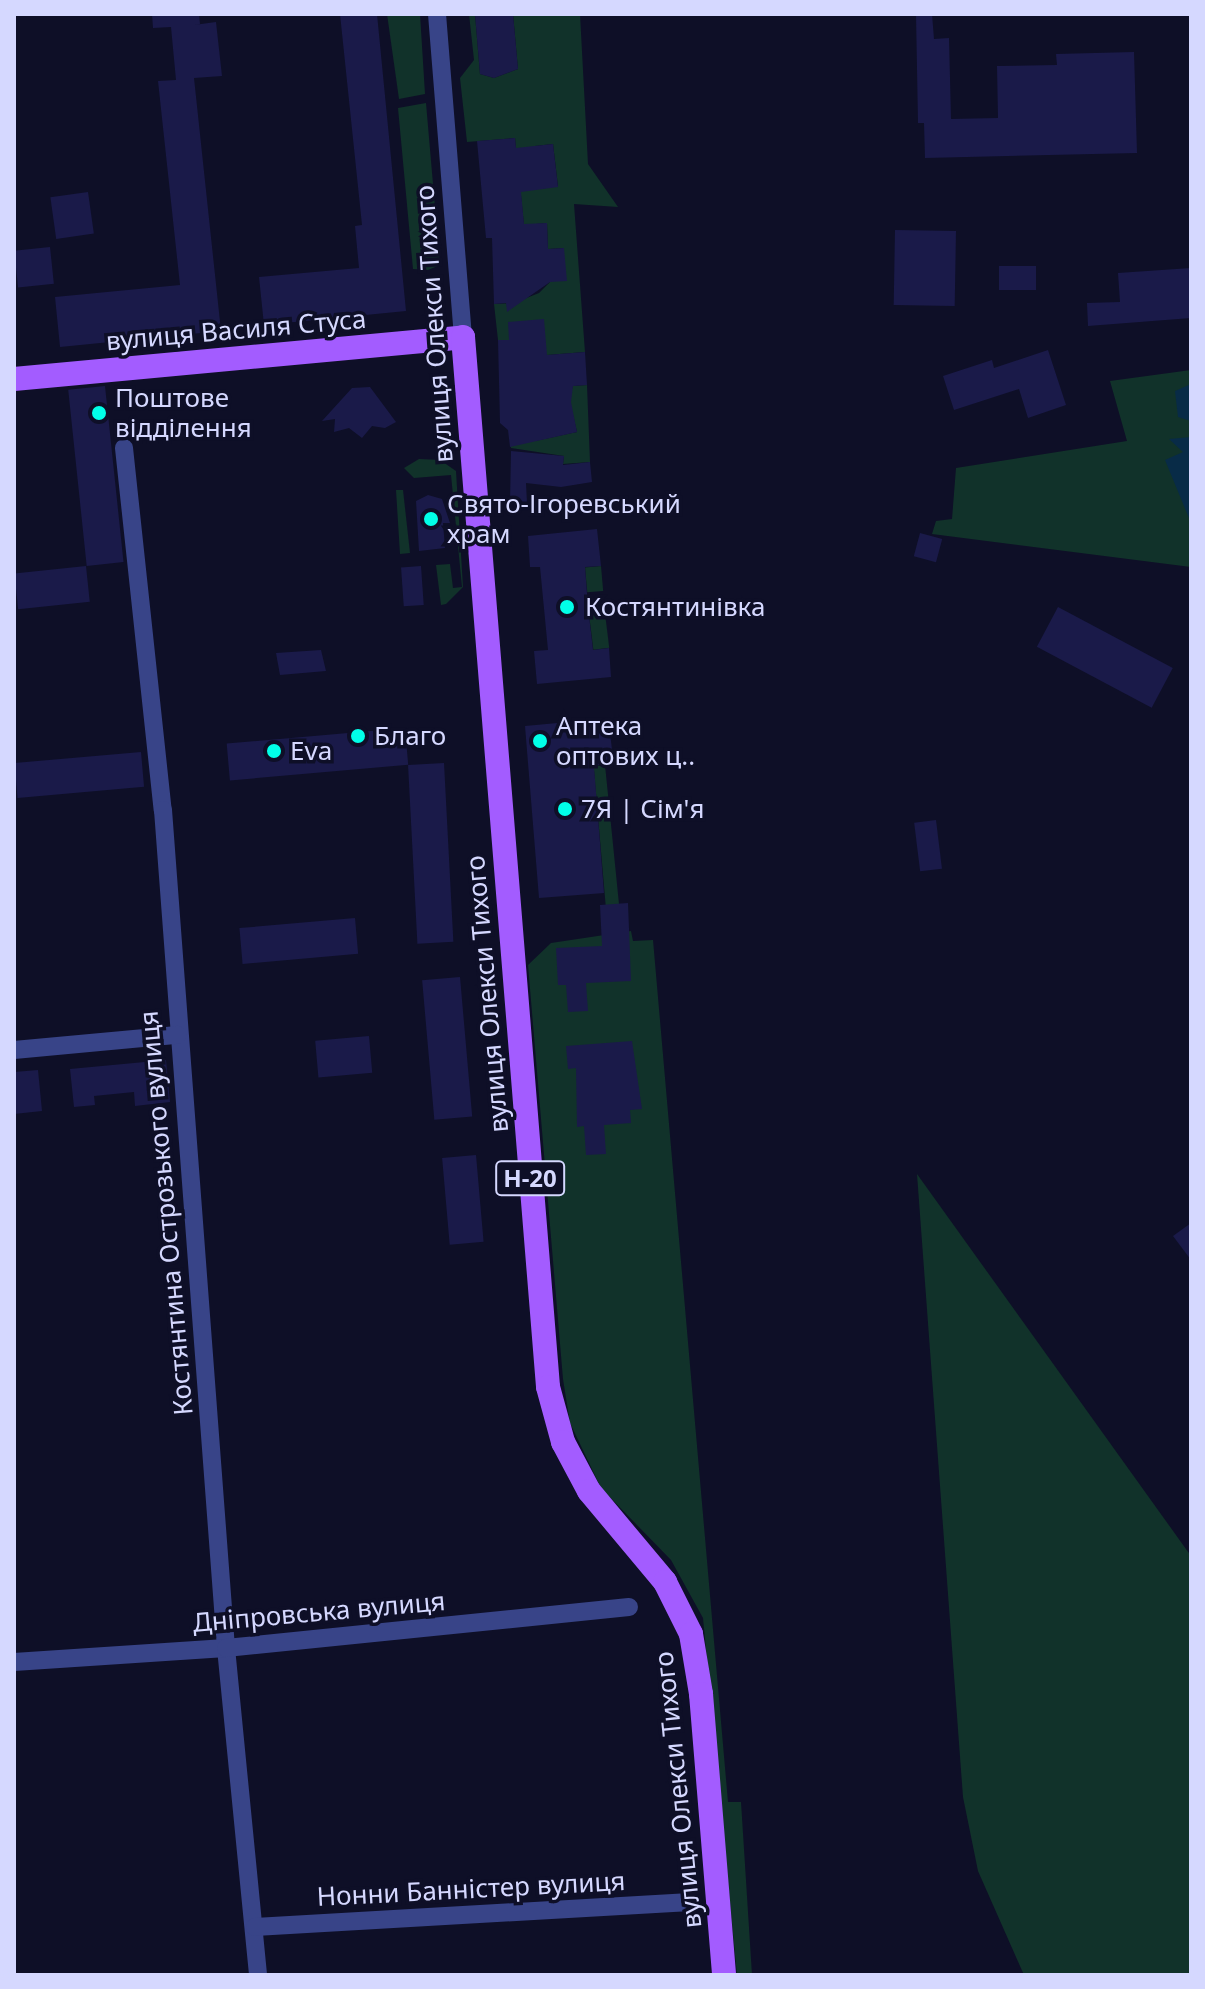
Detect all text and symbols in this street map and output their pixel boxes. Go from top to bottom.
street label: вулиця Олекси Тихого [409,184,459,464]
street label: вулиця Василя Стуса [105,303,367,357]
place label: Поштове відділення [115,382,252,444]
marker: Поштове відділення [90,404,108,422]
place label: Свято-Ігоревський храм [447,488,681,550]
marker: Свято-Ігоревський храм [422,510,440,528]
place label: Костянтинівка [585,591,765,623]
marker: Костянтинівка [556,596,578,618]
place label: Аптека оптових ц‥ [556,710,695,772]
place label: Благо [374,720,446,752]
marker: Благо [349,727,367,745]
marker: Аптека оптових ц‥ [531,732,549,750]
place label: Eva [290,735,332,767]
marker: Eva [265,742,283,760]
place label: 7Я | Сім'я [581,793,704,825]
marker: 7Я | Сім'я [556,800,574,818]
street label: вулиця Олекси Тихого [459,854,515,1134]
street label: Костянтина Острозького вулиця [133,1009,199,1417]
road number: Н-20 [494,1158,566,1198]
street label: Дніпровська вулиця [191,1585,447,1639]
street label: вулиця Олекси Тихого [648,1650,708,1930]
street label: Нонни Банністер вулиця [316,1865,626,1913]

